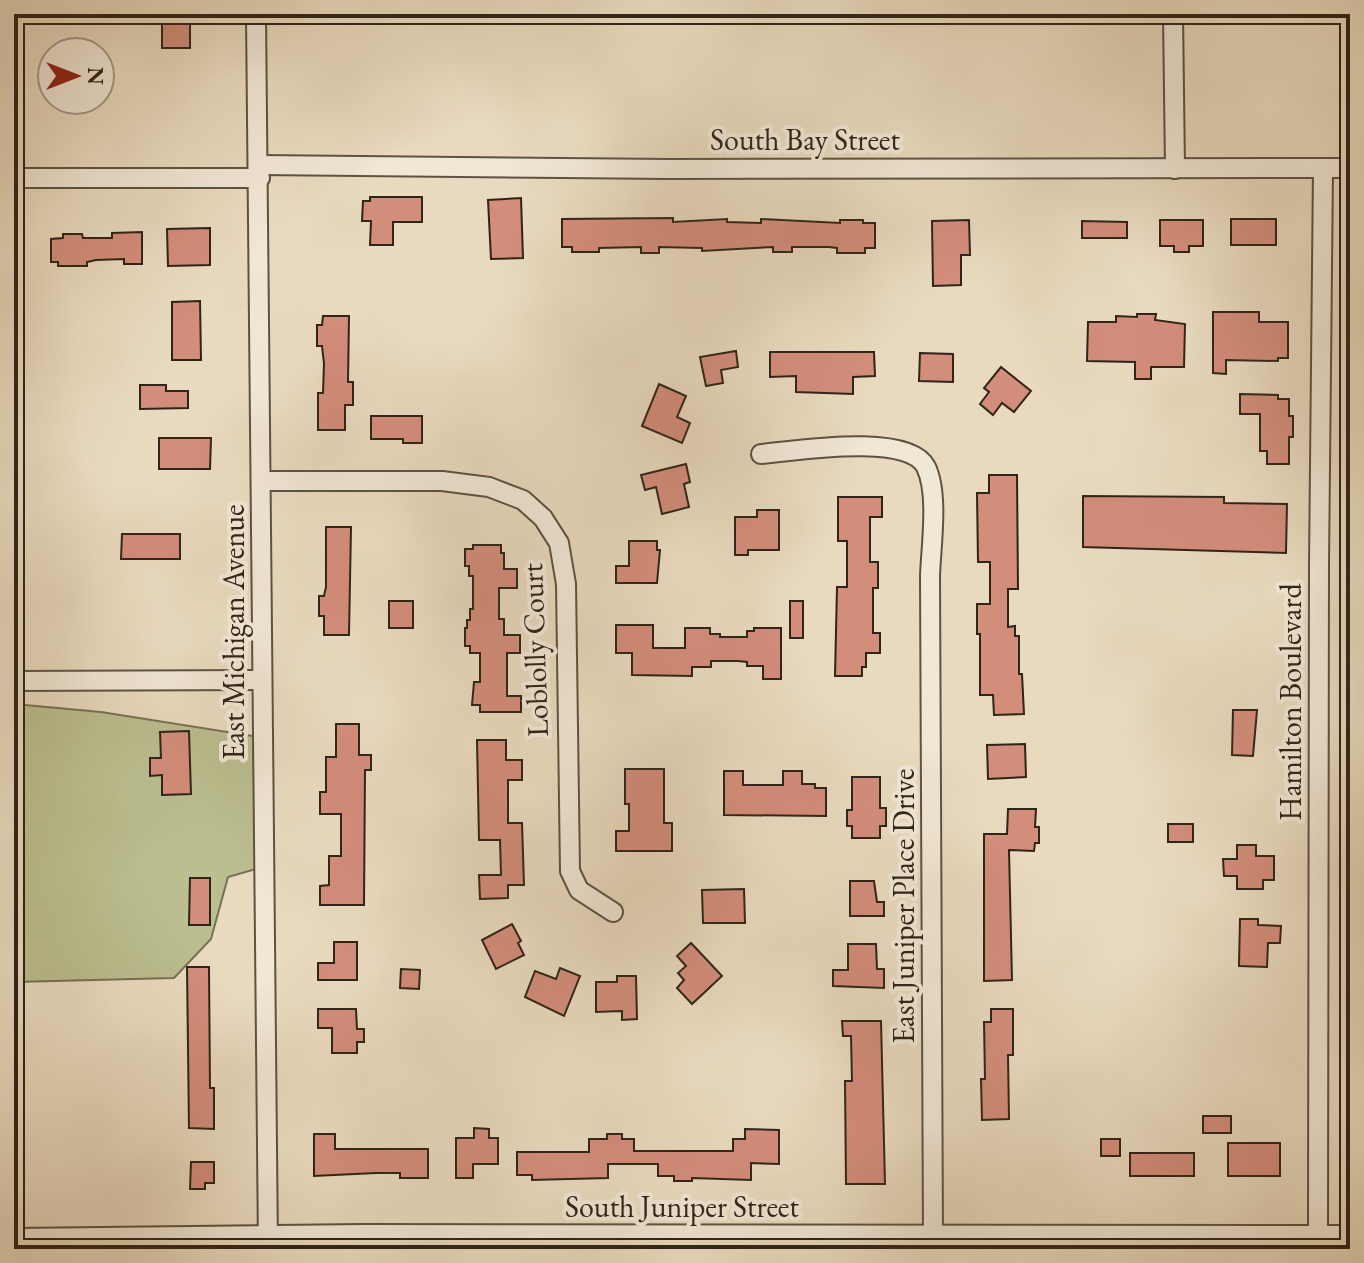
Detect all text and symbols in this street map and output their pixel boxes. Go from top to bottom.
north arrow [36,36,116,116]
text: N [81,67,110,85]
street label: South Bay Street [710,120,900,159]
street label: East Michigan Avenue [214,504,253,760]
street label: Loblolly Court [512,562,557,738]
street label: Hamilton Boulevard [1271,583,1310,821]
street label: East Juniper Place Drive [884,769,923,1043]
street label: South Juniper Street [565,1187,800,1226]

